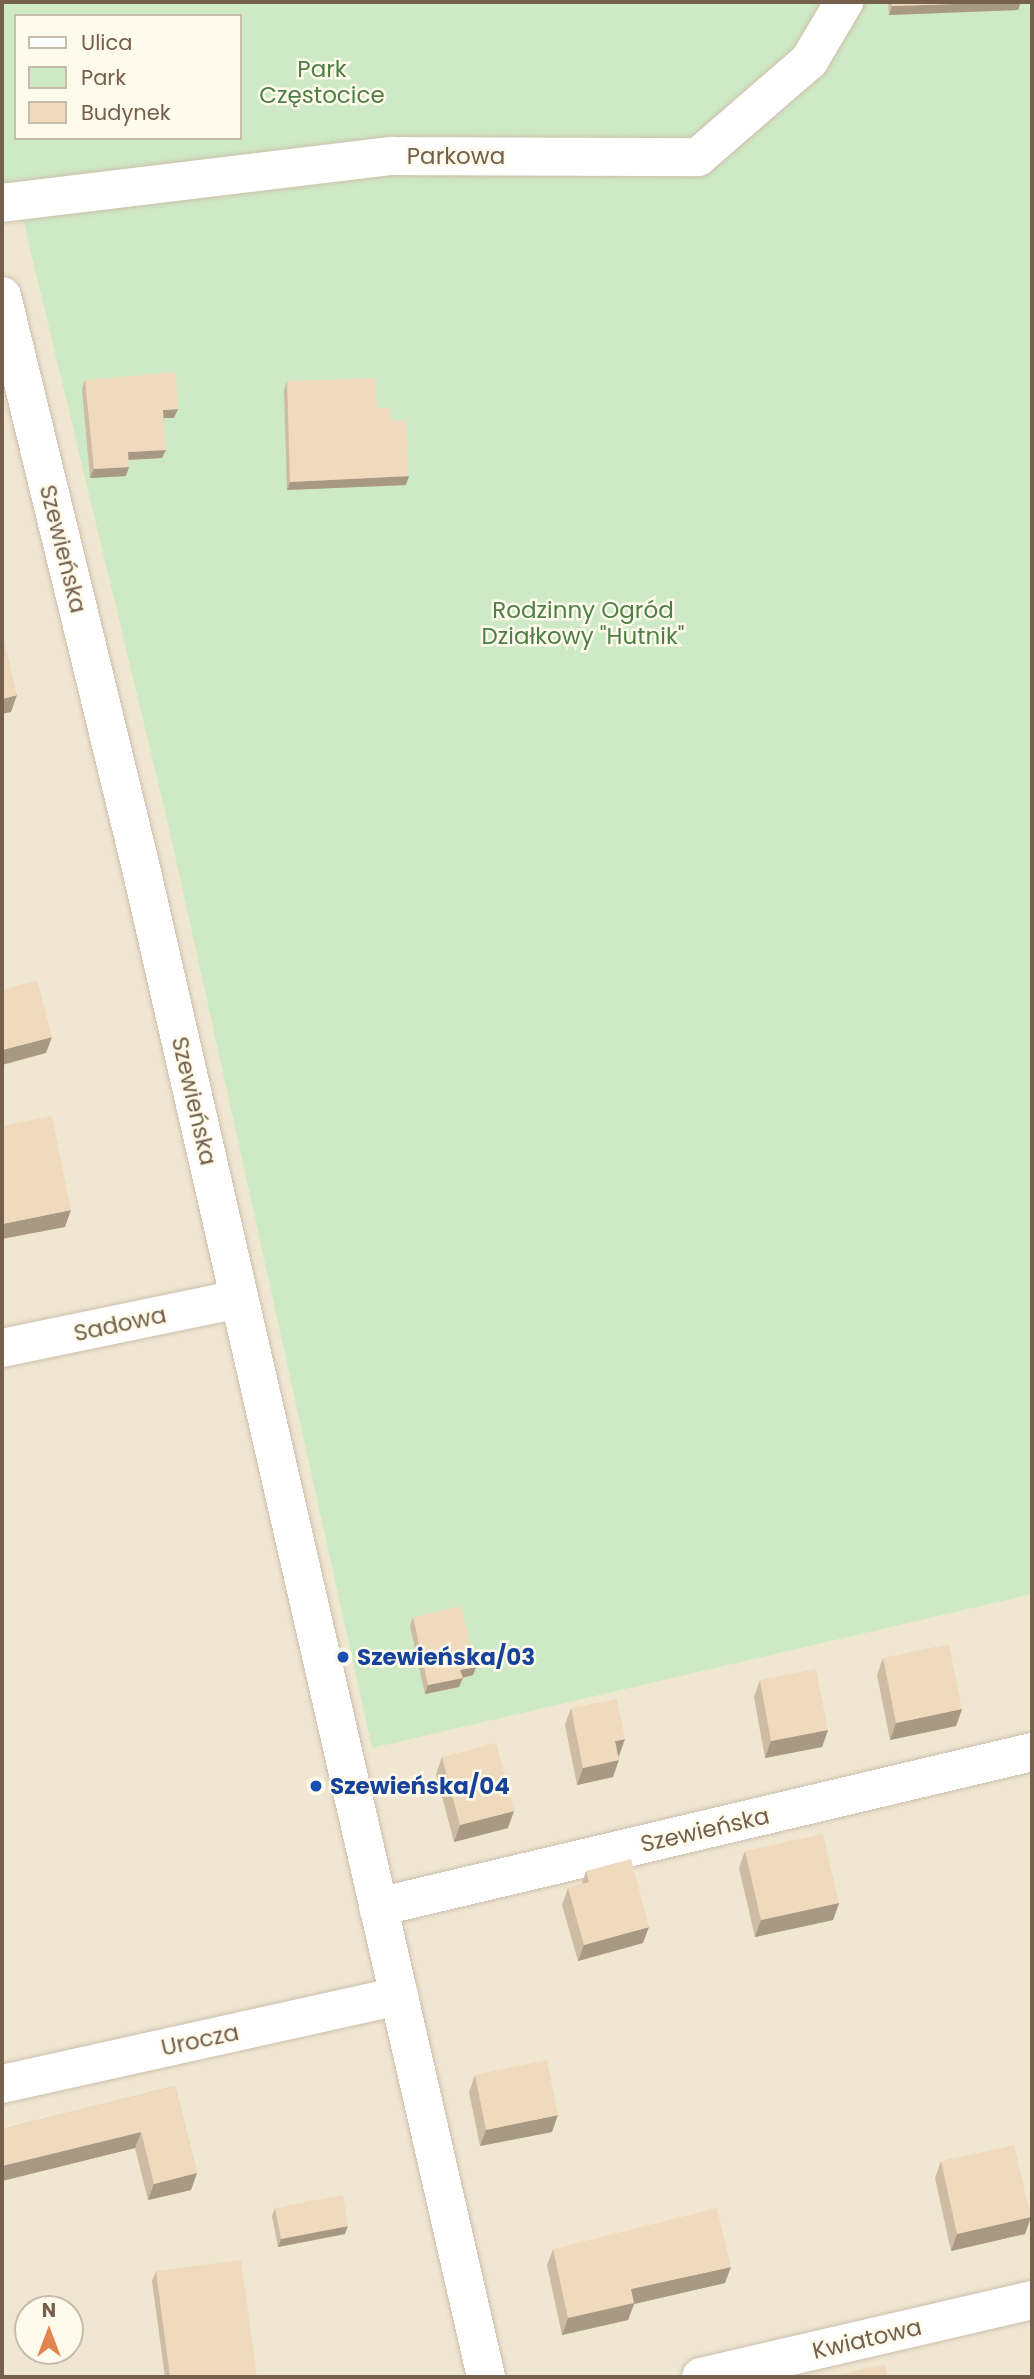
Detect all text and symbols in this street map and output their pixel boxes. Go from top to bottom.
legend [14,14,242,140]
text: Ulica [81,28,132,57]
park label: Park Częstocice [259,55,385,109]
text: Park [81,63,126,92]
text: Budynek [81,98,171,127]
street label: Parkowa [407,142,505,170]
street label: Szewieńska [34,482,92,616]
park label: Rodzinny Ogród Działkowy "Hutnik" [482,596,684,650]
street label: Szewieńska [166,1034,222,1168]
street label: Sadowa [71,1301,169,1347]
place label: Szewieńska/03 [357,1643,535,1671]
marker: Szewieńska/03 [335,1649,351,1665]
place label: Szewieńska/04 [330,1772,510,1800]
marker: Szewieńska/04 [308,1778,324,1794]
street label: Szewieńska [638,1802,772,1858]
street label: Urocza [159,2018,241,2062]
north arrow [14,2295,84,2365]
text: N [42,2297,56,2324]
street label: Kwiatowa [810,2313,924,2365]

